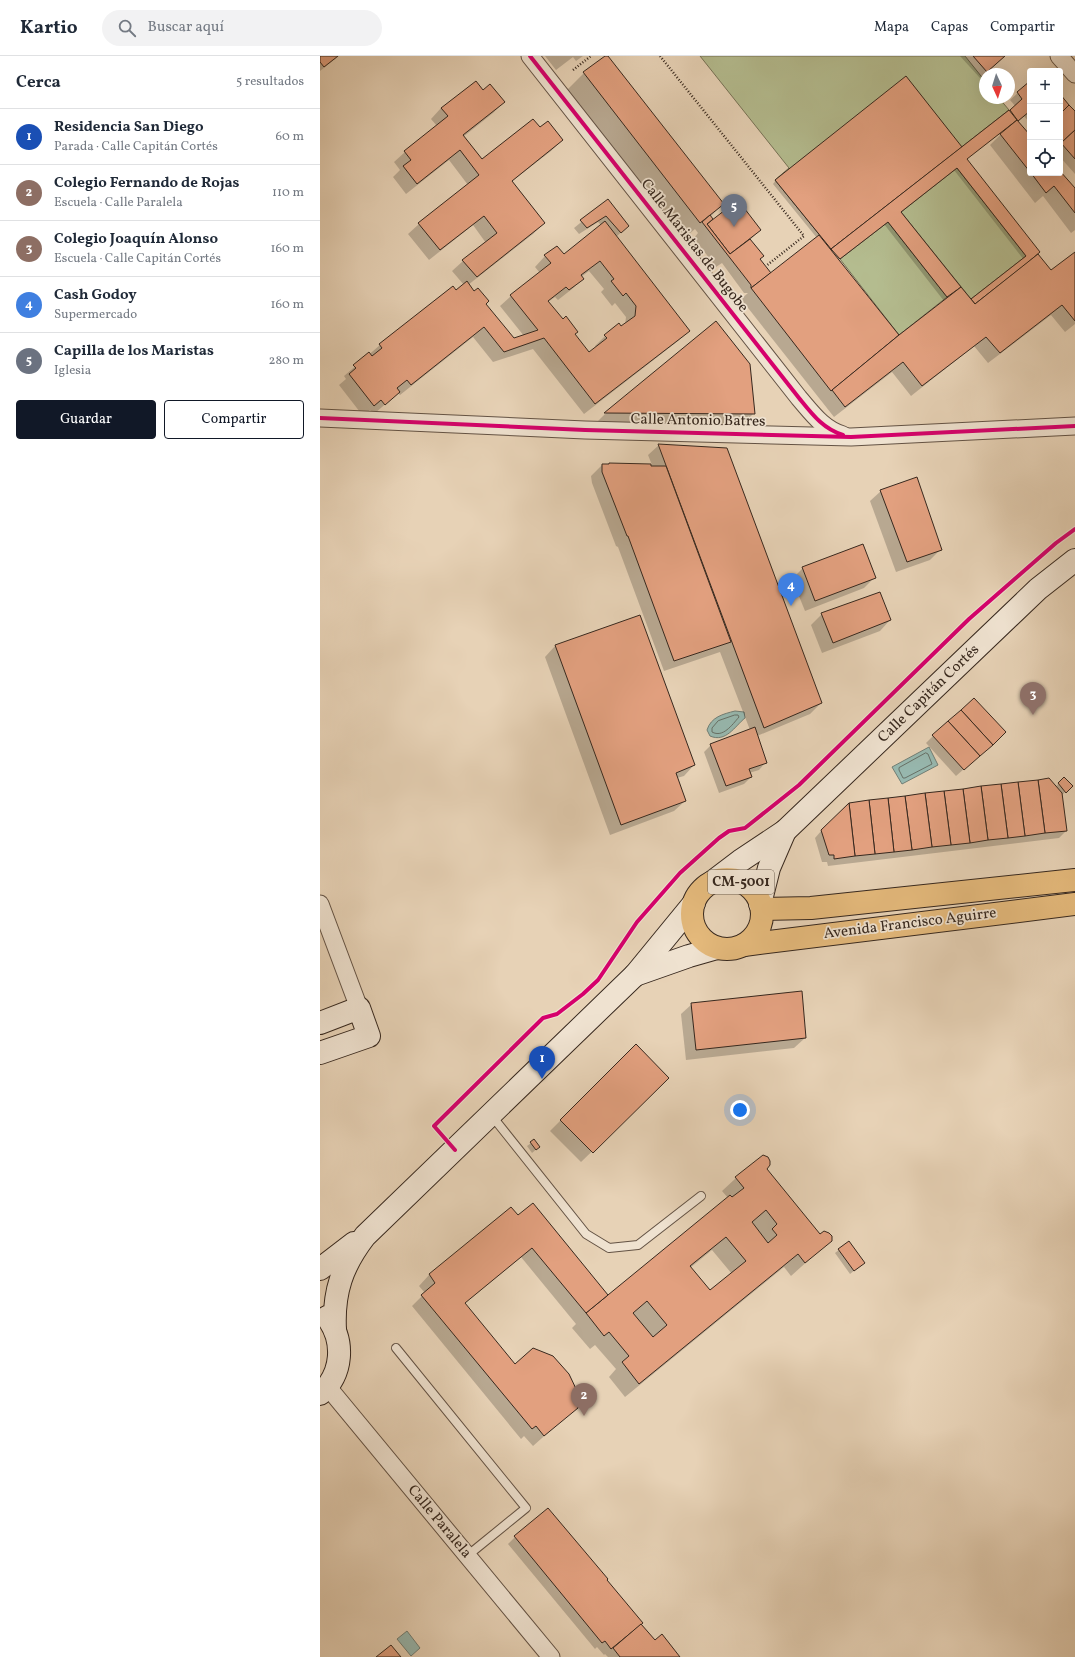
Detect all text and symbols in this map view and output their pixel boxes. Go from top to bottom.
search box [102,10,382,46]
text: Kartio [20,15,78,41]
icon: search [116,17,138,39]
text: Buscar aquí [148,17,224,38]
text: Mapa [874,18,909,37]
text: Capas [931,18,968,37]
text: Compartir [990,18,1055,37]
north arrow [979,68,1015,104]
map controls [1027,68,1063,176]
button: + [1027,68,1063,104]
text: Cerca [16,71,61,94]
text: 5 resultados [236,73,304,91]
button: − [1027,104,1063,140]
text: Residencia San Diego [54,117,204,138]
text: 1 [26,128,32,146]
text: 60 m [276,128,304,146]
text: Parada · Calle Capitán Cortés [54,138,218,156]
button: locate [1027,140,1063,176]
text: Colegio Fernando de Rojas [54,173,240,194]
street label: Calle Maristas de Bugobe [635,175,753,317]
text: 2 [26,184,32,202]
text: 110 m [272,184,304,202]
text: Escuela · Calle Paralela [54,194,183,212]
pin: 5 [721,194,747,227]
text: Colegio Joaquín Alonso [54,229,218,250]
text: 3 [26,240,32,258]
text: 160 m [270,240,304,258]
text: Escuela · Calle Capitán Cortés [54,250,221,268]
text: Cash Godoy [54,285,137,306]
text: 4 [25,296,33,314]
text: 160 m [270,296,304,314]
text: Supermercado [54,306,137,324]
text: Capilla de los Maristas [54,341,214,362]
text: 5 [26,352,32,370]
text: 280 m [268,352,304,370]
text: Iglesia [54,362,91,380]
button: Guardar [16,400,156,439]
button: Compartir [164,400,304,439]
street label: Calle Antonio Batres [630,409,766,433]
pin: 4 [778,573,804,606]
street label: Calle Capitán Cortés [873,640,985,748]
pin: 3 [1020,682,1046,715]
road number: CM-5001 [708,870,774,894]
street label: Avenida Francisco Aguirre [822,903,998,945]
pin: 1 [529,1046,555,1079]
your location [730,1100,750,1120]
pin: 2 [571,1383,597,1416]
street label: Calle Paralela [402,1481,476,1563]

